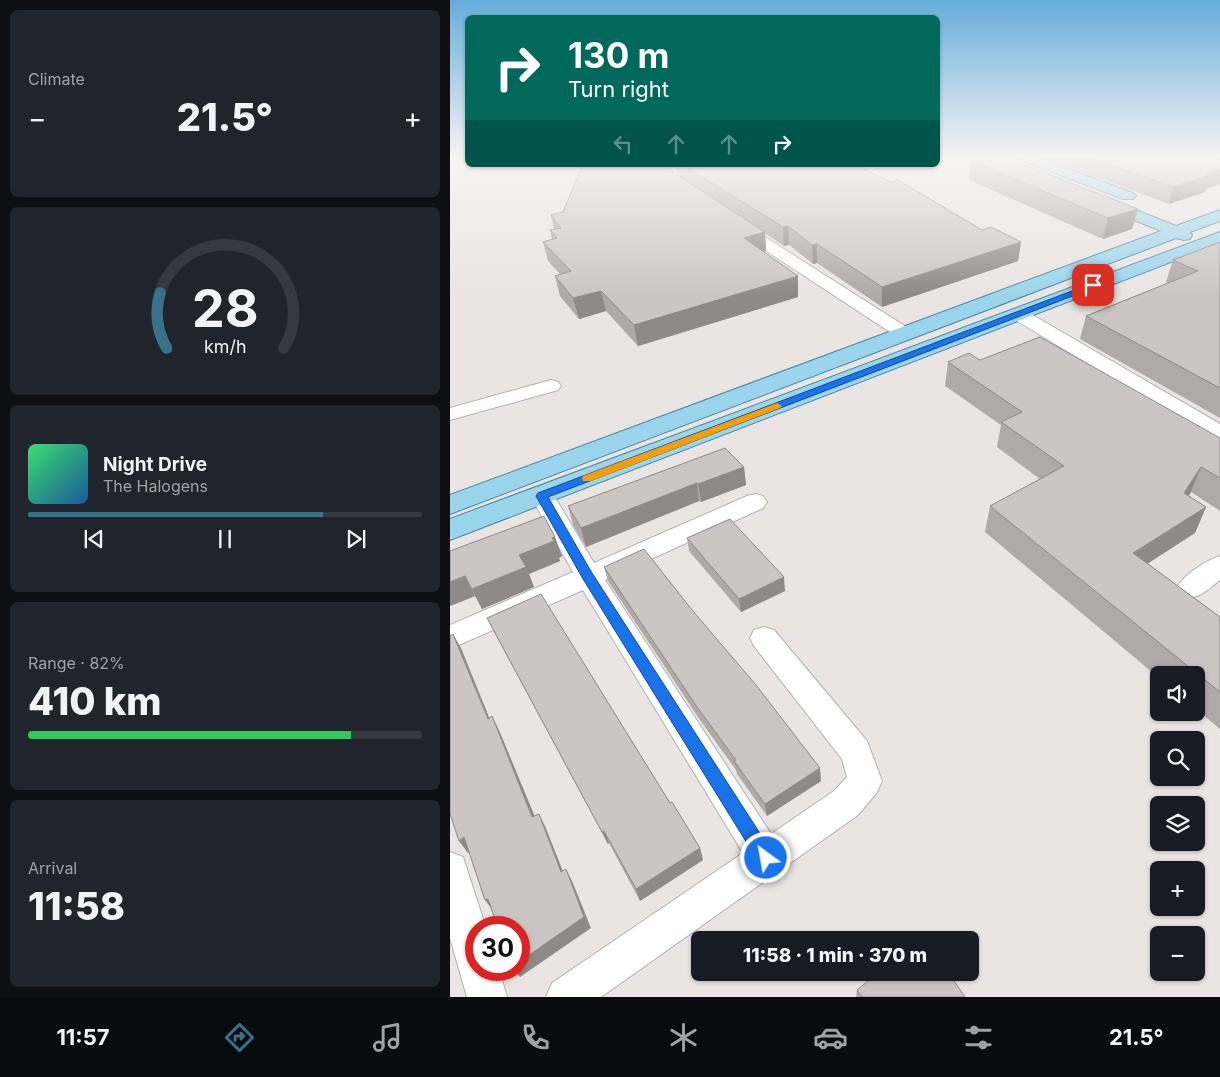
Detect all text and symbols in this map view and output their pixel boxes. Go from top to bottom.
text: 130 m [568,34,670,76]
icon: right [485,35,550,100]
text: Climate [28,69,85,89]
text: Turn right [568,76,669,102]
text: 21.5° [177,94,273,140]
text: − [28,101,47,135]
text: + [403,101,422,135]
icon: left [609,130,637,158]
icon: ahead [662,130,690,158]
icon: ahead [715,130,743,158]
icon: right [768,130,796,158]
pin [1072,264,1114,306]
icon: arrive [1079,271,1107,299]
text: 28 [192,277,258,340]
text: km/h [204,336,246,357]
text: Night Drive [103,453,207,476]
text: The Halogens [103,476,208,496]
icon: previous [80,525,108,553]
icon: pause [211,525,239,553]
icon: next [342,525,370,553]
text: Range · 82% [28,653,125,673]
map controls [1150,666,1205,981]
button: sound [1150,666,1205,721]
text: 410 km [28,678,162,724]
button: search [1150,731,1205,786]
button: layers [1150,796,1205,851]
position arrow [739,831,791,883]
text: Arrival [28,858,77,878]
button: + [1150,861,1205,916]
text: 11:58 [28,883,125,929]
speed limit sign: 30 [465,916,530,981]
button: − [1150,926,1205,981]
text: 11:58 · 1 min · 370 m [743,944,927,967]
icon: directions [222,1020,257,1055]
icon: music [370,1020,405,1055]
icon: phone [518,1020,553,1055]
icon: climate [666,1020,701,1055]
icon: car [813,1020,848,1055]
icon: filters [961,1020,996,1055]
text: 11:57 [56,1024,110,1050]
text: 21.5° [1109,1024,1164,1050]

